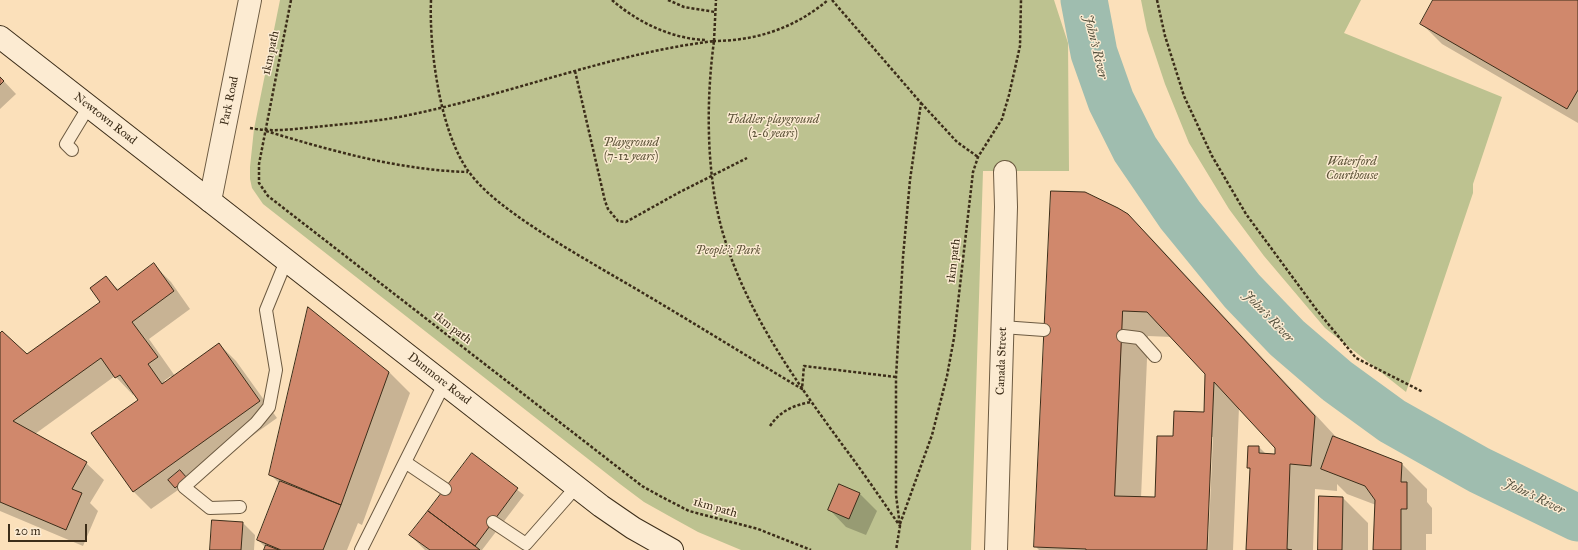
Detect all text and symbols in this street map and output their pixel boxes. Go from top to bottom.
water label: John's River [1079,13,1111,81]
street label: 1km path [259,30,283,76]
street label: Park Road [218,75,242,127]
street label: Newtown Road [71,90,139,148]
park label: Toddler playground (2-6 years) [727,113,819,141]
park label: Playground (7-12 years) [603,136,659,164]
park label: Waterford Courthouse [1326,155,1378,183]
street label: 1km path [944,238,964,284]
park label: People's Park [696,244,760,258]
water label: John's River [1240,288,1296,346]
street label: 1km path [430,308,474,348]
street label: Canada Street [994,327,1010,395]
street label: Dunmore Road [405,350,473,408]
water label: John's River [1501,476,1567,518]
street label: 1km path [691,495,739,521]
scale bar [10,516,89,542]
text: 20 m [15,524,41,538]

